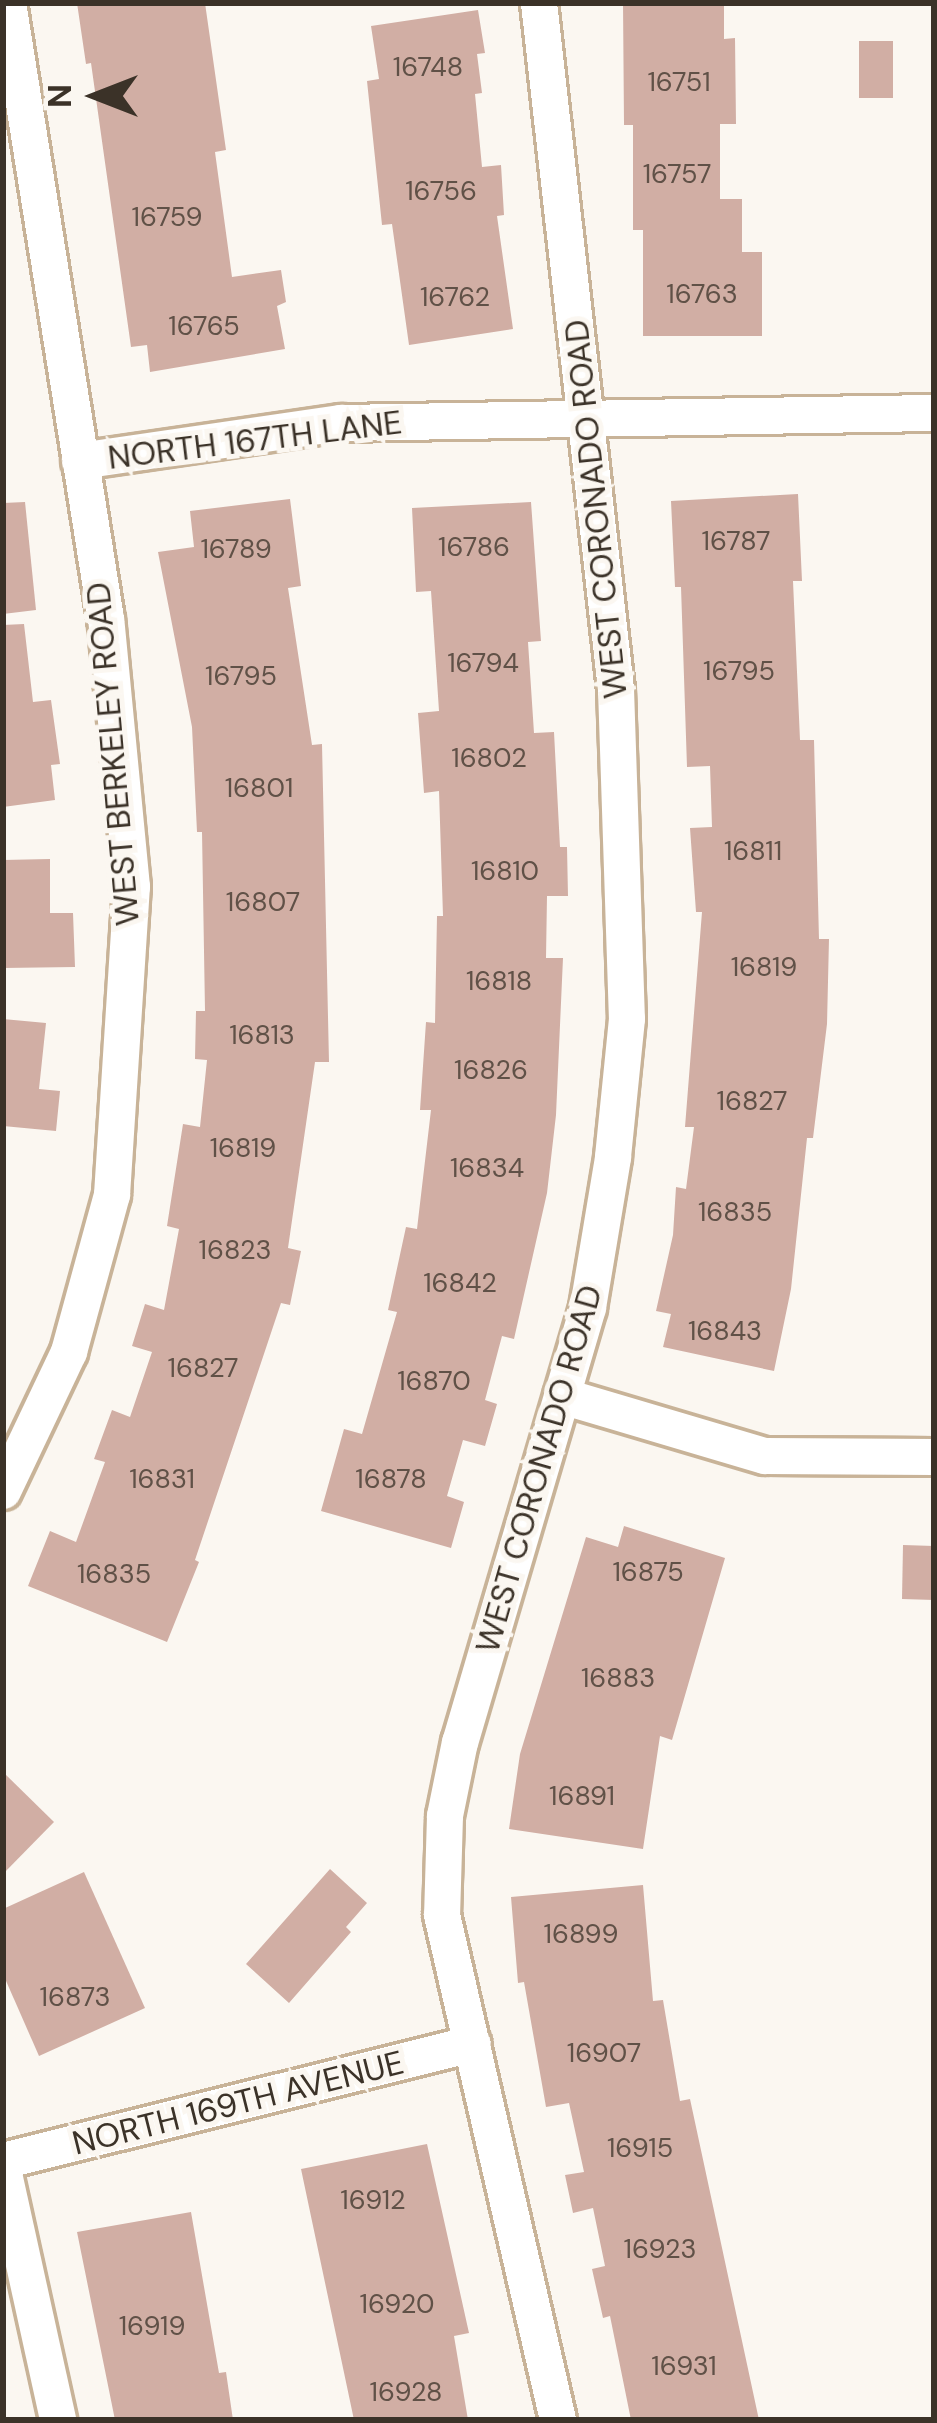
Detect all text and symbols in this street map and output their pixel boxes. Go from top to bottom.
north arrow [36,36,156,156]
house number: 16748 [393,51,463,83]
house number: 16751 [647,66,711,98]
text: N [38,84,81,108]
house number: 16757 [643,158,711,190]
house number: 16756 [405,175,477,207]
house number: 16759 [132,201,202,233]
house number: 16763 [666,278,738,310]
house number: 16762 [420,281,490,313]
house number: 16765 [168,310,240,342]
street label: WEST CORONADO ROAD [556,318,636,700]
street label: NORTH 167TH LANE [106,402,404,478]
house number: 16787 [702,525,770,557]
house number: 16786 [438,531,510,563]
house number: 16789 [200,533,272,565]
street label: WEST BERKELEY ROAD [78,581,148,927]
house number: 16794 [447,647,519,679]
house number: 16795 [703,655,775,687]
house number: 16795 [205,660,277,692]
house number: 16802 [451,742,527,774]
house number: 16801 [225,772,293,804]
house number: 16811 [724,835,782,867]
house number: 16810 [471,855,539,887]
house number: 16807 [226,886,300,918]
house number: 16819 [731,951,797,983]
house number: 16818 [466,965,532,997]
house number: 16813 [229,1019,295,1051]
house number: 16826 [454,1054,528,1086]
house number: 16827 [717,1085,787,1117]
house number: 16819 [210,1132,276,1164]
house number: 16834 [450,1152,524,1184]
house number: 16835 [698,1196,772,1228]
house number: 16823 [199,1234,271,1266]
house number: 16842 [423,1267,497,1299]
street label: WEST CORONADO ROAD [468,1281,610,1657]
house number: 16843 [688,1315,762,1347]
house number: 16827 [168,1352,238,1384]
house number: 16870 [397,1365,471,1397]
house number: 16831 [129,1463,195,1495]
house number: 16878 [355,1463,427,1495]
house number: 16875 [612,1556,684,1588]
house number: 16835 [77,1558,151,1590]
house number: 16883 [581,1662,655,1694]
house number: 16891 [549,1780,615,1812]
house number: 16899 [544,1918,618,1950]
house number: 16873 [40,1981,110,2013]
house number: 16907 [567,2037,641,2069]
street label: NORTH 169TH AVENUE [68,2043,408,2163]
house number: 16915 [607,2132,673,2164]
house number: 16912 [340,2184,406,2216]
house number: 16923 [624,2233,696,2265]
house number: 16920 [359,2288,435,2320]
house number: 16919 [119,2310,185,2342]
house number: 16931 [651,2350,717,2382]
house number: 16928 [370,2376,442,2408]

